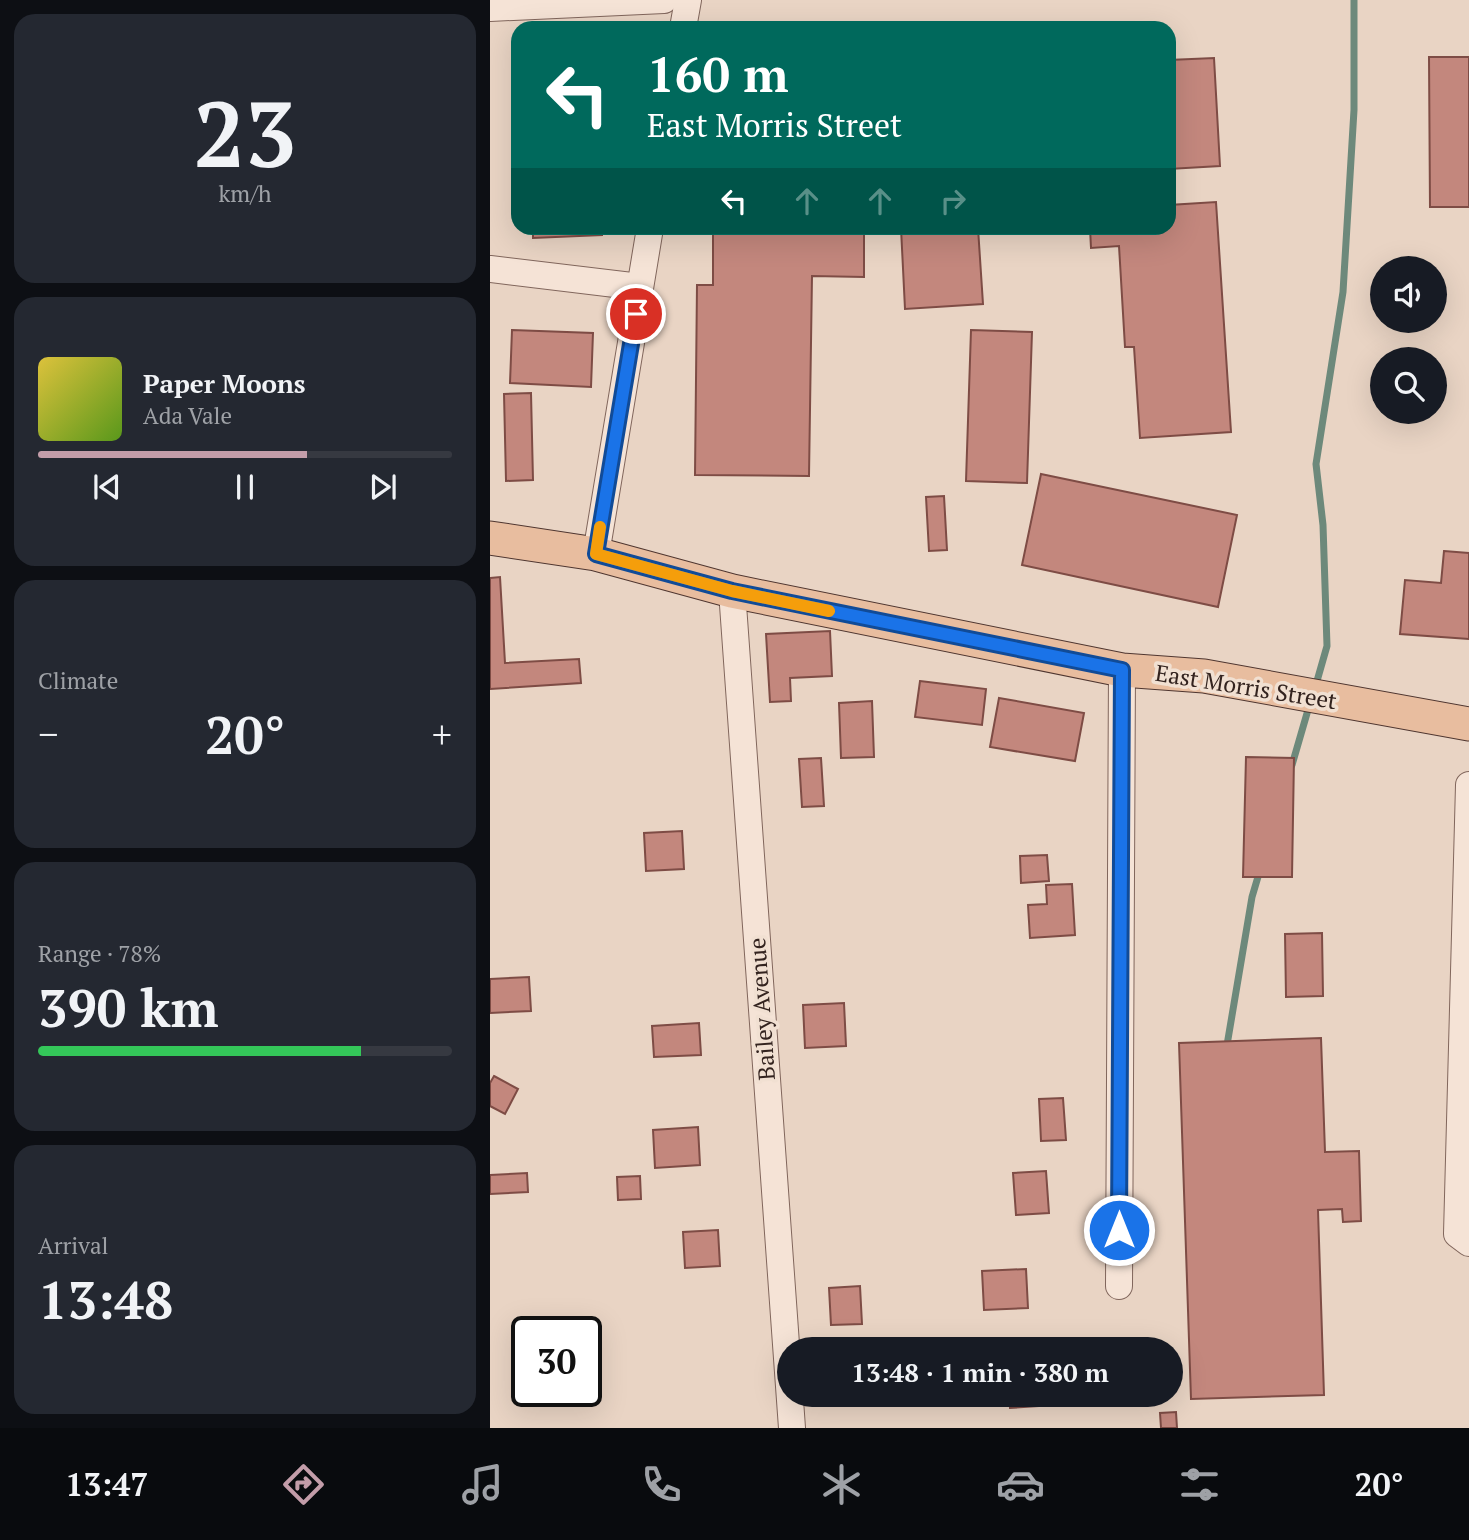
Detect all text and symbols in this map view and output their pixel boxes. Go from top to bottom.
text: 160 m [647,41,789,106]
icon: left [532,49,623,140]
text: 23 [194,72,296,193]
text: East Morris Street [647,104,902,146]
text: km/h [218,178,272,209]
icon: left [715,182,753,220]
icon: ahead [788,182,826,220]
icon: ahead [861,182,899,220]
icon: right [934,182,972,220]
map controls [1370,256,1447,424]
button: sound [1370,256,1447,333]
pin [606,284,666,344]
icon: arrive [617,295,655,333]
button: search [1370,347,1447,424]
text: Paper Moons [143,366,306,400]
text: Ada Vale [143,400,232,431]
icon: previous [88,468,126,506]
icon: pause [226,468,264,506]
icon: next [364,468,402,506]
street label: East Morris Street [1153,657,1339,716]
text: Climate [38,665,118,696]
text: 20° [205,700,285,769]
text: − [38,709,58,759]
text: + [432,709,452,759]
street label: Bailey Avenue [741,937,782,1081]
text: Range · 78% [38,938,161,969]
text: 390 km [38,973,219,1042]
position arrow [1082,1193,1156,1267]
text: Arrival [38,1230,109,1261]
text: 13:48 [38,1265,173,1334]
speed limit sign: 30 [511,1316,602,1407]
text: 13:48 · 1 min · 380 m [851,1355,1109,1389]
icon: directions [279,1460,328,1509]
icon: music [458,1460,507,1509]
icon: phone [637,1460,686,1509]
icon: climate [817,1460,866,1509]
icon: car [996,1460,1045,1509]
icon: filters [1175,1460,1224,1509]
text: 13:47 [65,1463,148,1505]
text: 20° [1354,1463,1404,1505]

